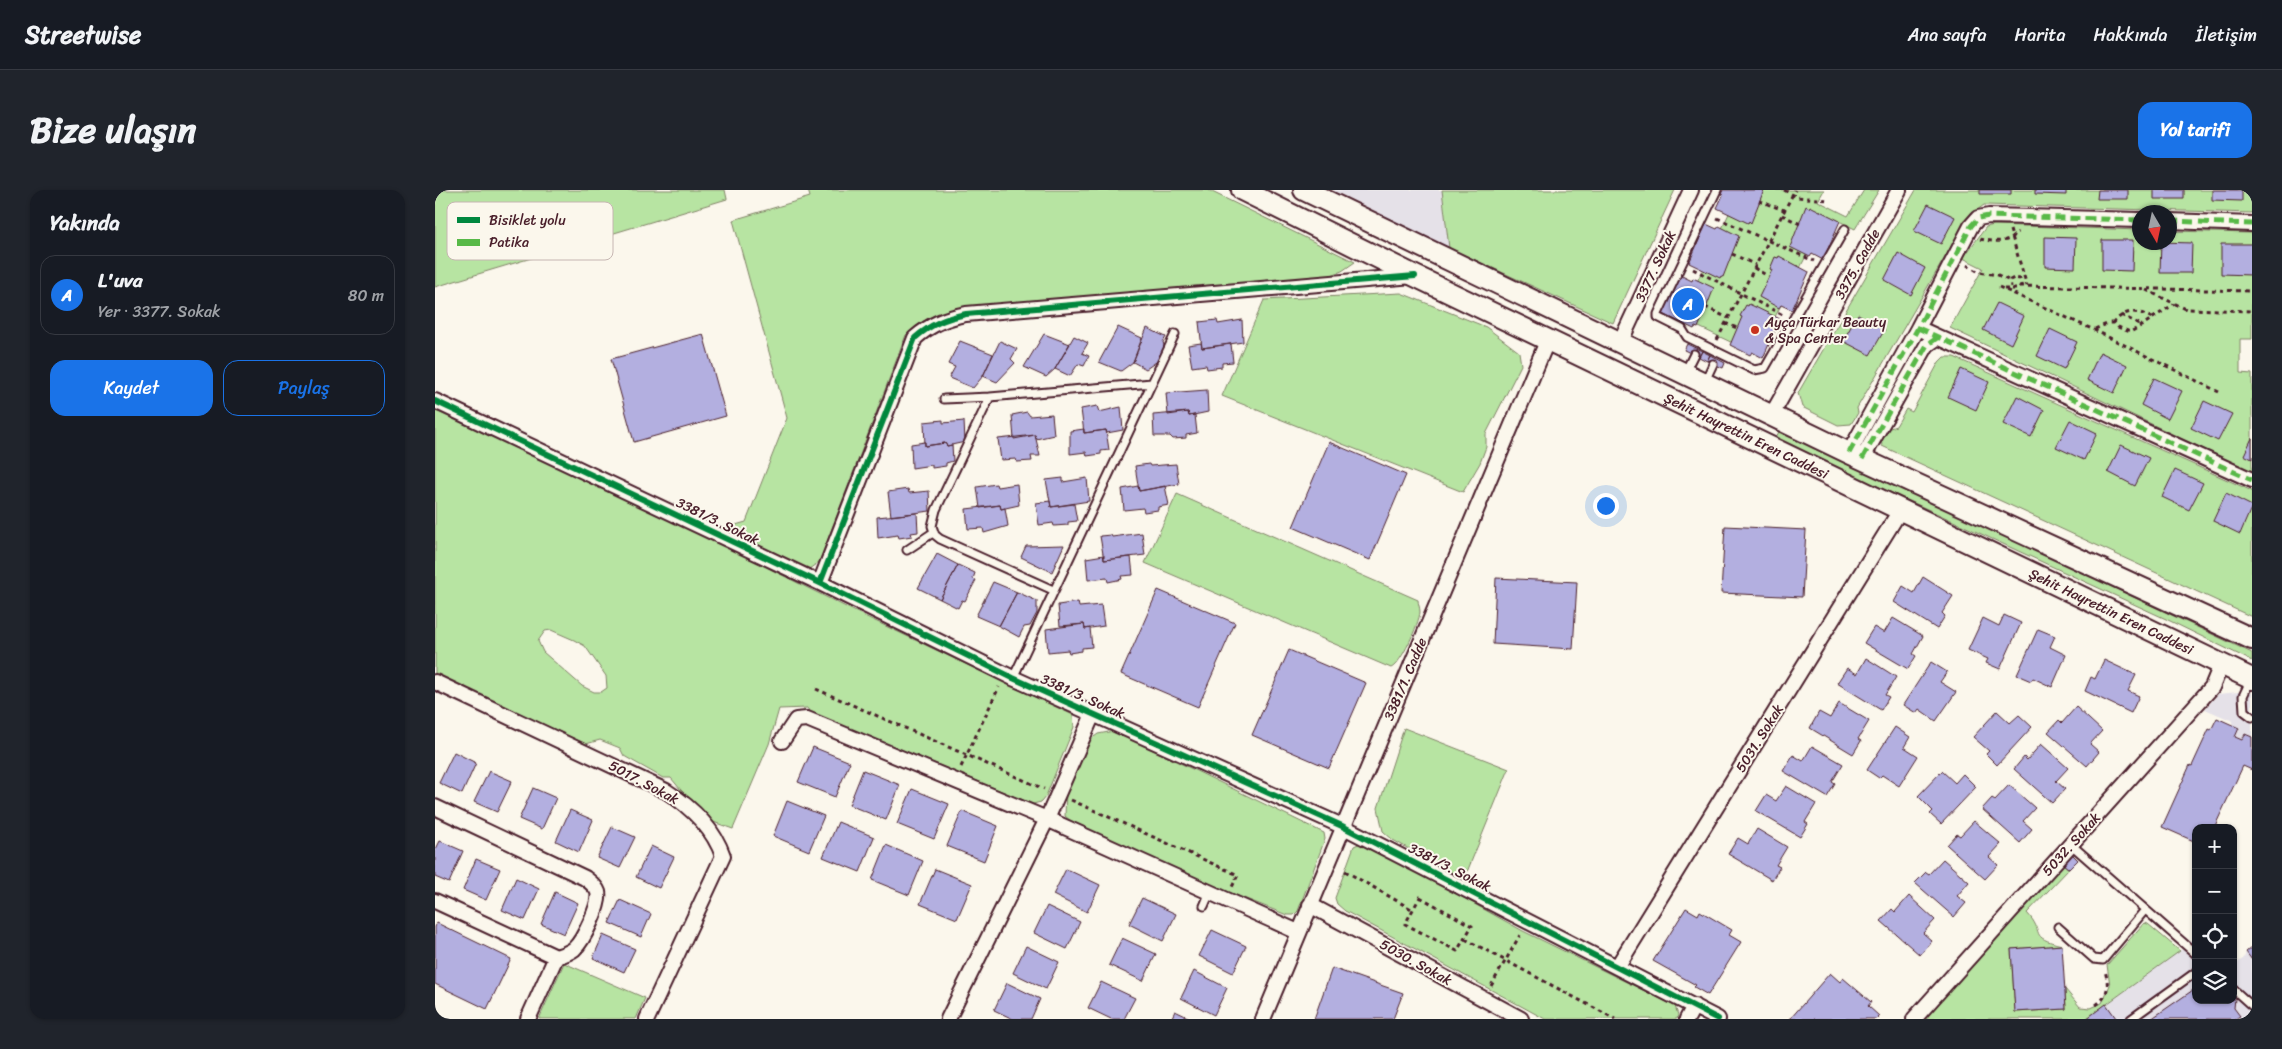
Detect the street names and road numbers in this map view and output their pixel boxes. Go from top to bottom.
street label: 3375. Cadde [1828,224,1887,304]
street label: 3377. Sokak [1628,226,1683,306]
street label: Şehit Hayrettin Eren Caddesi [1660,386,1834,487]
street label: 3381/3. Sokak [672,490,764,553]
street label: Şehit Hayrettin Eren Caddesi [2024,561,2199,663]
street label: 3381/1. Cadde [1377,634,1434,725]
street label: 3381/3. Sokak [1037,667,1130,726]
street label: 5031. Sokak [1728,699,1791,777]
street label: 5017. Sokak [604,753,684,812]
street label: 5032. Sokak [2036,806,2107,882]
street label: 3381/3. Sokak [1404,836,1496,899]
street label: 5030. Sokak [1375,932,1457,993]

